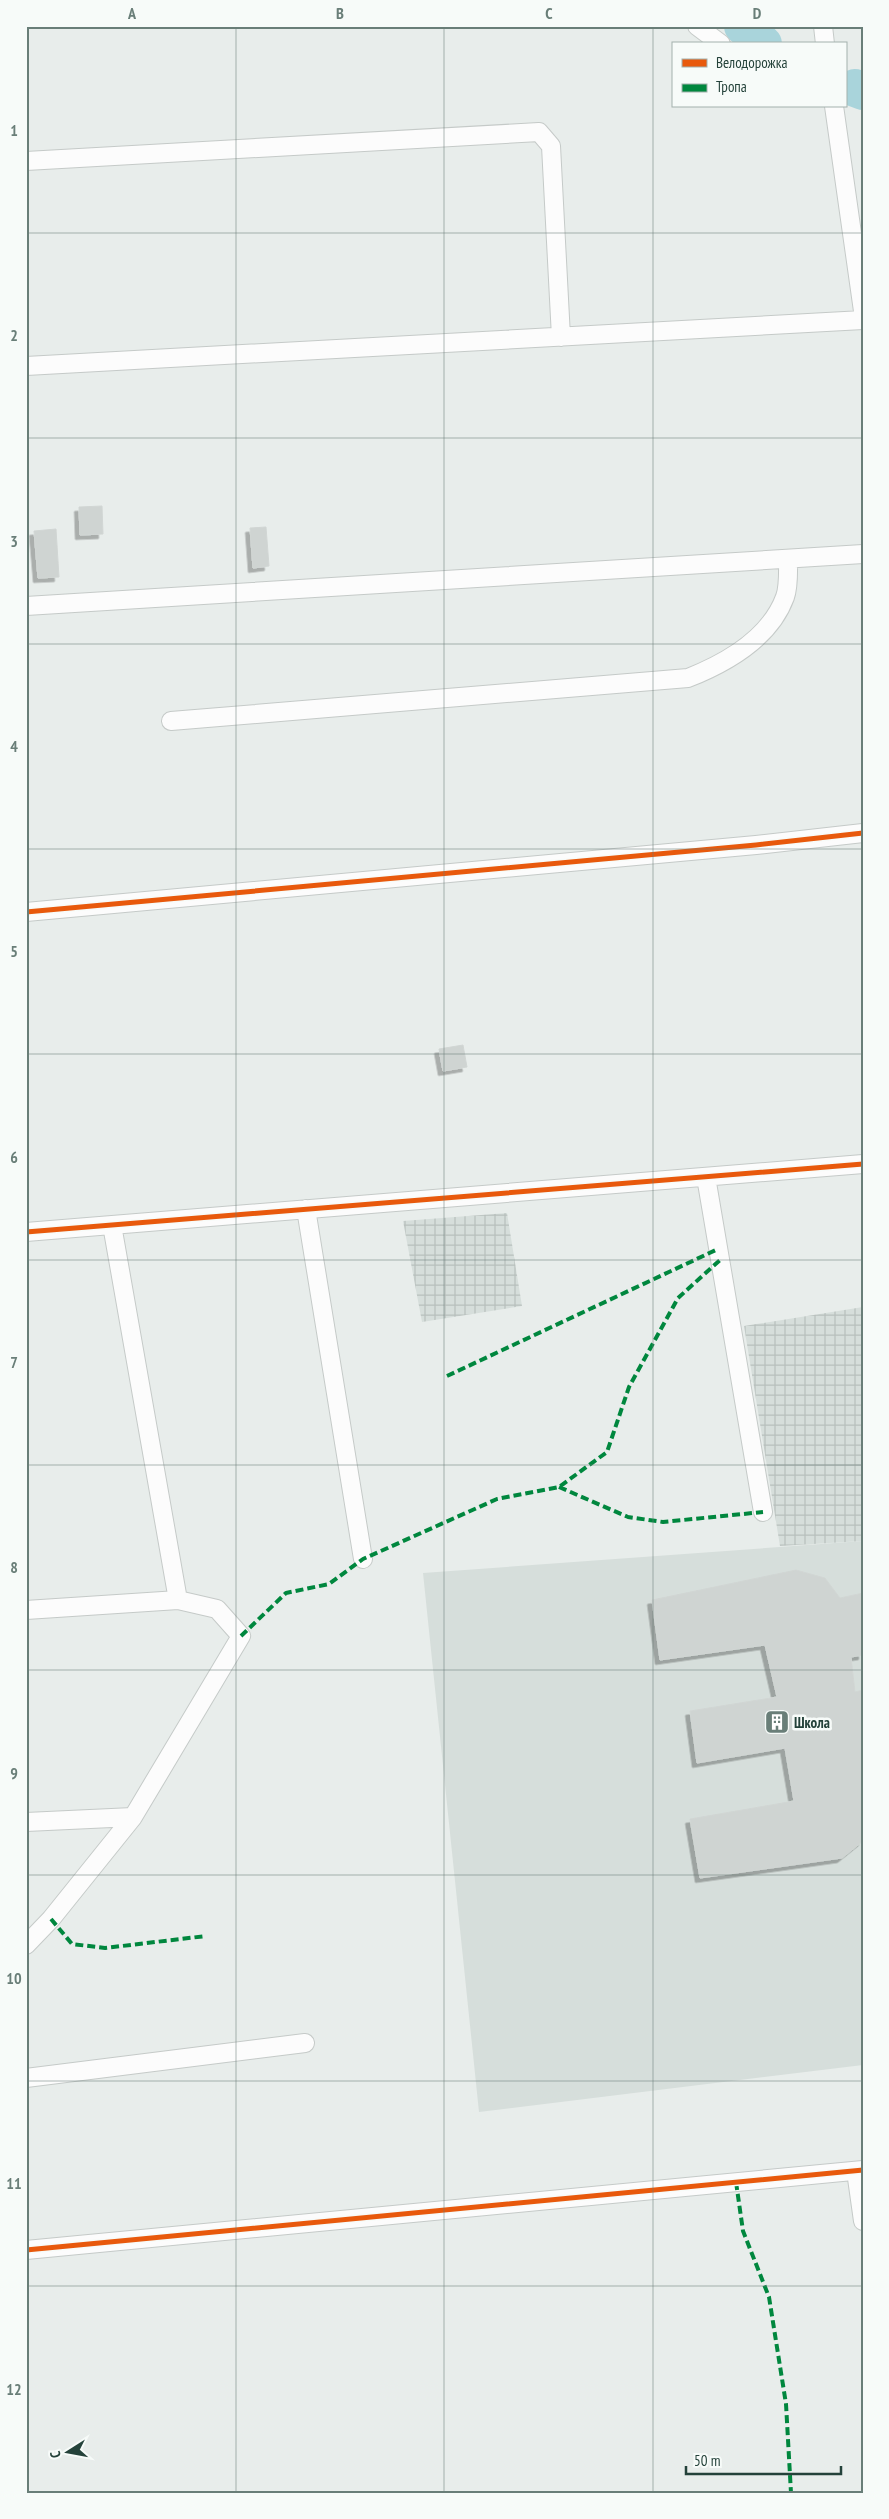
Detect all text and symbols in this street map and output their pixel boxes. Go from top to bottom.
text: A [127,3,137,23]
text: B [336,3,344,23]
text: C [545,3,553,23]
text: D [753,3,762,23]
legend [672,42,846,108]
text: Велодорожка [716,53,787,72]
text: Тропа [716,77,747,96]
text: 1 [10,120,18,140]
text: 2 [10,325,18,345]
text: 3 [10,531,18,551]
text: 4 [10,736,18,756]
text: 5 [10,941,18,961]
text: 6 [10,1147,18,1167]
text: 7 [10,1352,18,1372]
text: 8 [10,1557,18,1577]
building icon: Школа [764,1709,790,1735]
place label: Школа [794,1713,830,1732]
text: 9 [10,1763,18,1783]
text: 10 [6,1968,22,1988]
text: 11 [6,2173,22,2193]
text: 12 [6,2379,22,2399]
north arrow [42,2426,92,2476]
scale bar [686,2444,842,2476]
text: С [46,2449,65,2459]
text: 50 m [694,2451,720,2470]

